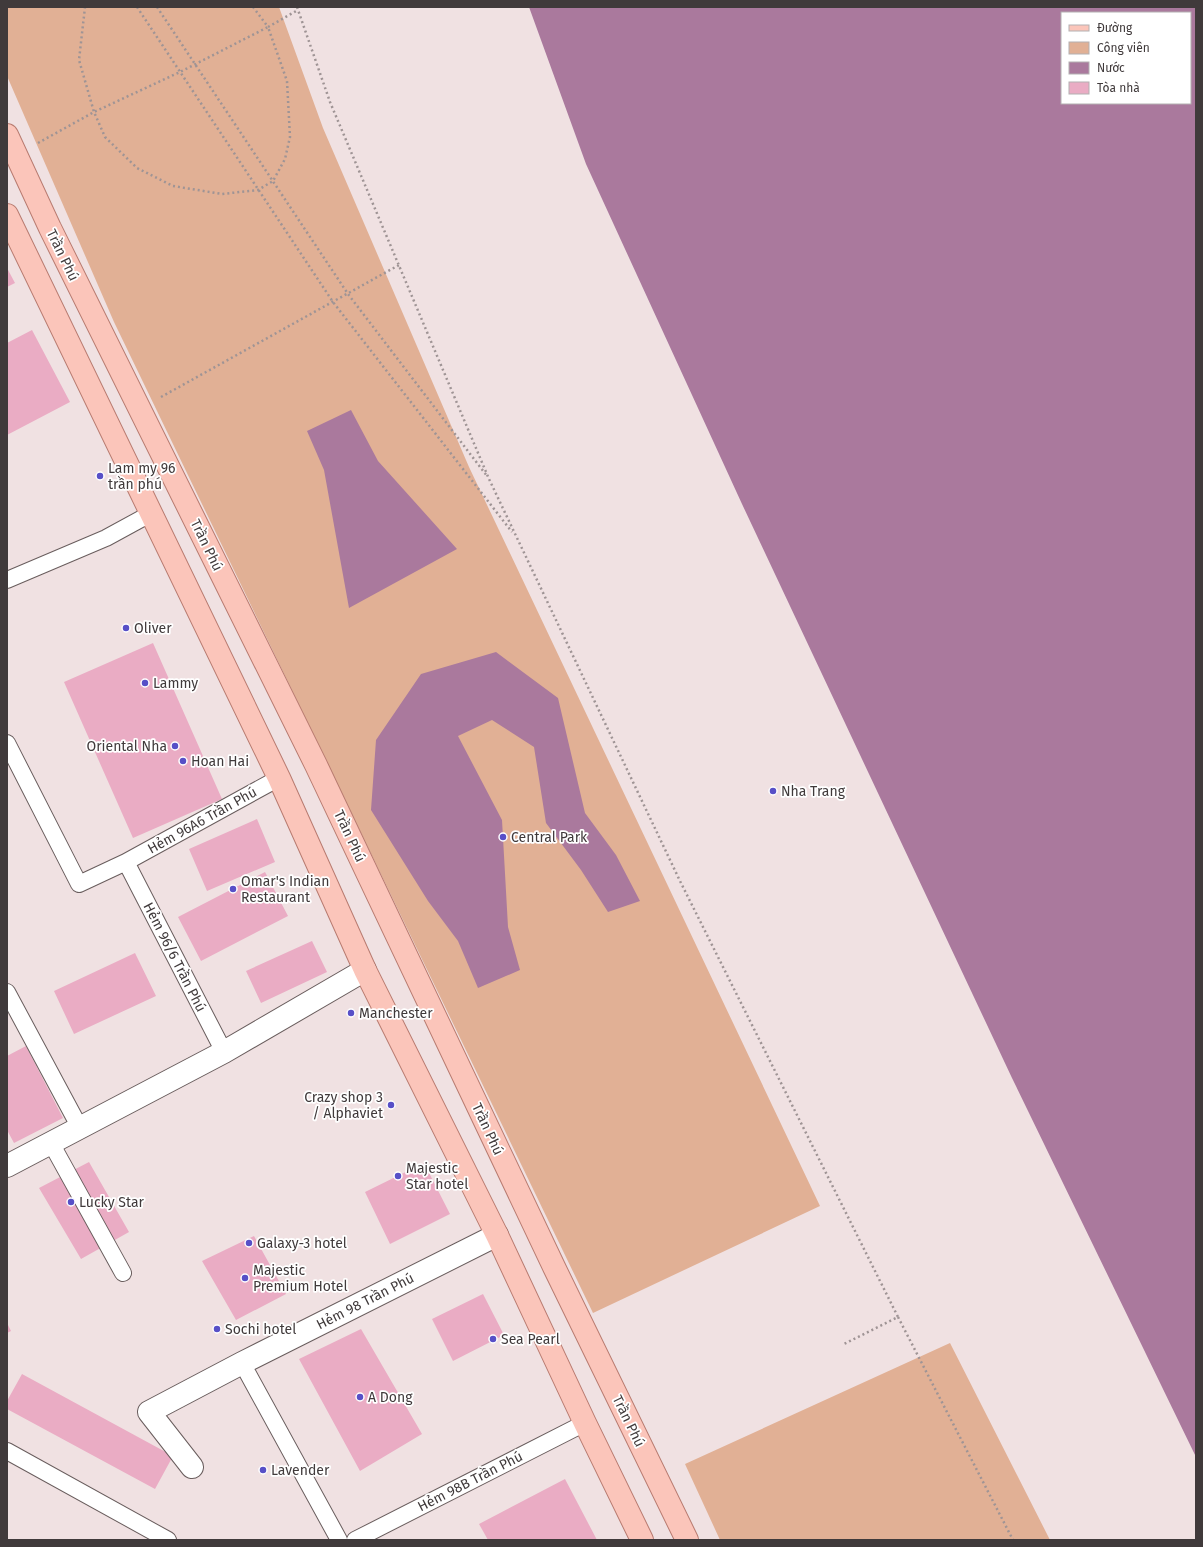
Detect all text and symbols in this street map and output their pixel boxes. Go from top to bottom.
legend [1061,12,1191,104]
text: Đường [1097,21,1133,35]
text: Công viên [1097,41,1150,55]
text: Nước [1097,61,1125,75]
text: Tòa nhà [1097,81,1140,95]
street label: Trần Phú [43,226,83,284]
place label: Lam my 96 trần phú [108,460,175,493]
marker: Lam my 96 trần phú [95,471,105,481]
street label: Trần Phú [187,516,227,574]
place label: Oliver [134,620,172,637]
marker: Oliver [121,623,131,633]
place label: Lammy [153,675,198,692]
marker: Lammy [140,678,150,688]
place label: Oriental Nha [87,738,167,755]
marker: Oriental Nha [170,741,180,751]
place label: Hoan Hai [191,753,249,770]
marker: Hoan Hai [178,756,188,766]
street label: Hẻm 96A6 Trần Phú [144,782,260,858]
place label: Nha Trang [781,783,846,800]
marker: Nha Trang [768,786,778,796]
street label: Trần Phú [330,807,370,865]
place label: Central Park [511,829,588,846]
marker: Central Park [498,832,508,842]
place label: Omar's Indian Restaurant [241,873,329,906]
marker: Omar's Indian Restaurant [228,884,238,894]
street label: Hẻm 96/6 Trần Phú [140,899,210,1015]
place label: Manchester [359,1005,433,1022]
marker: Manchester [346,1008,356,1018]
place label: Crazy shop 3 / Alphaviet [304,1089,384,1122]
marker: Crazy shop 3 / Alphaviet [386,1100,396,1110]
street label: Trần Phú [468,1100,508,1158]
place label: Majestic Star hotel [406,1160,468,1193]
marker: Majestic Star hotel [393,1171,403,1181]
place label: Lucky Star [79,1194,145,1211]
marker: Lucky Star [66,1197,76,1207]
place label: Galaxy-3 hotel [257,1235,347,1252]
marker: Galaxy-3 hotel [244,1238,254,1248]
place label: Majestic Premium Hotel [253,1262,348,1295]
street label: Hẻm 98 Trần Phú [313,1269,417,1333]
marker: Majestic Premium Hotel [240,1273,250,1283]
place label: Sochi hotel [225,1321,296,1338]
marker: Sochi hotel [212,1324,222,1334]
place label: Sea Pearl [501,1331,560,1348]
marker: Sea Pearl [488,1334,498,1344]
place label: A Dong [368,1389,413,1406]
marker: A Dong [355,1392,365,1402]
street label: Trần Phú [609,1392,649,1450]
street label: Hẻm 98B Trần Phú [414,1447,526,1515]
place label: Lavender [271,1462,330,1479]
marker: Lavender [258,1465,268,1475]

